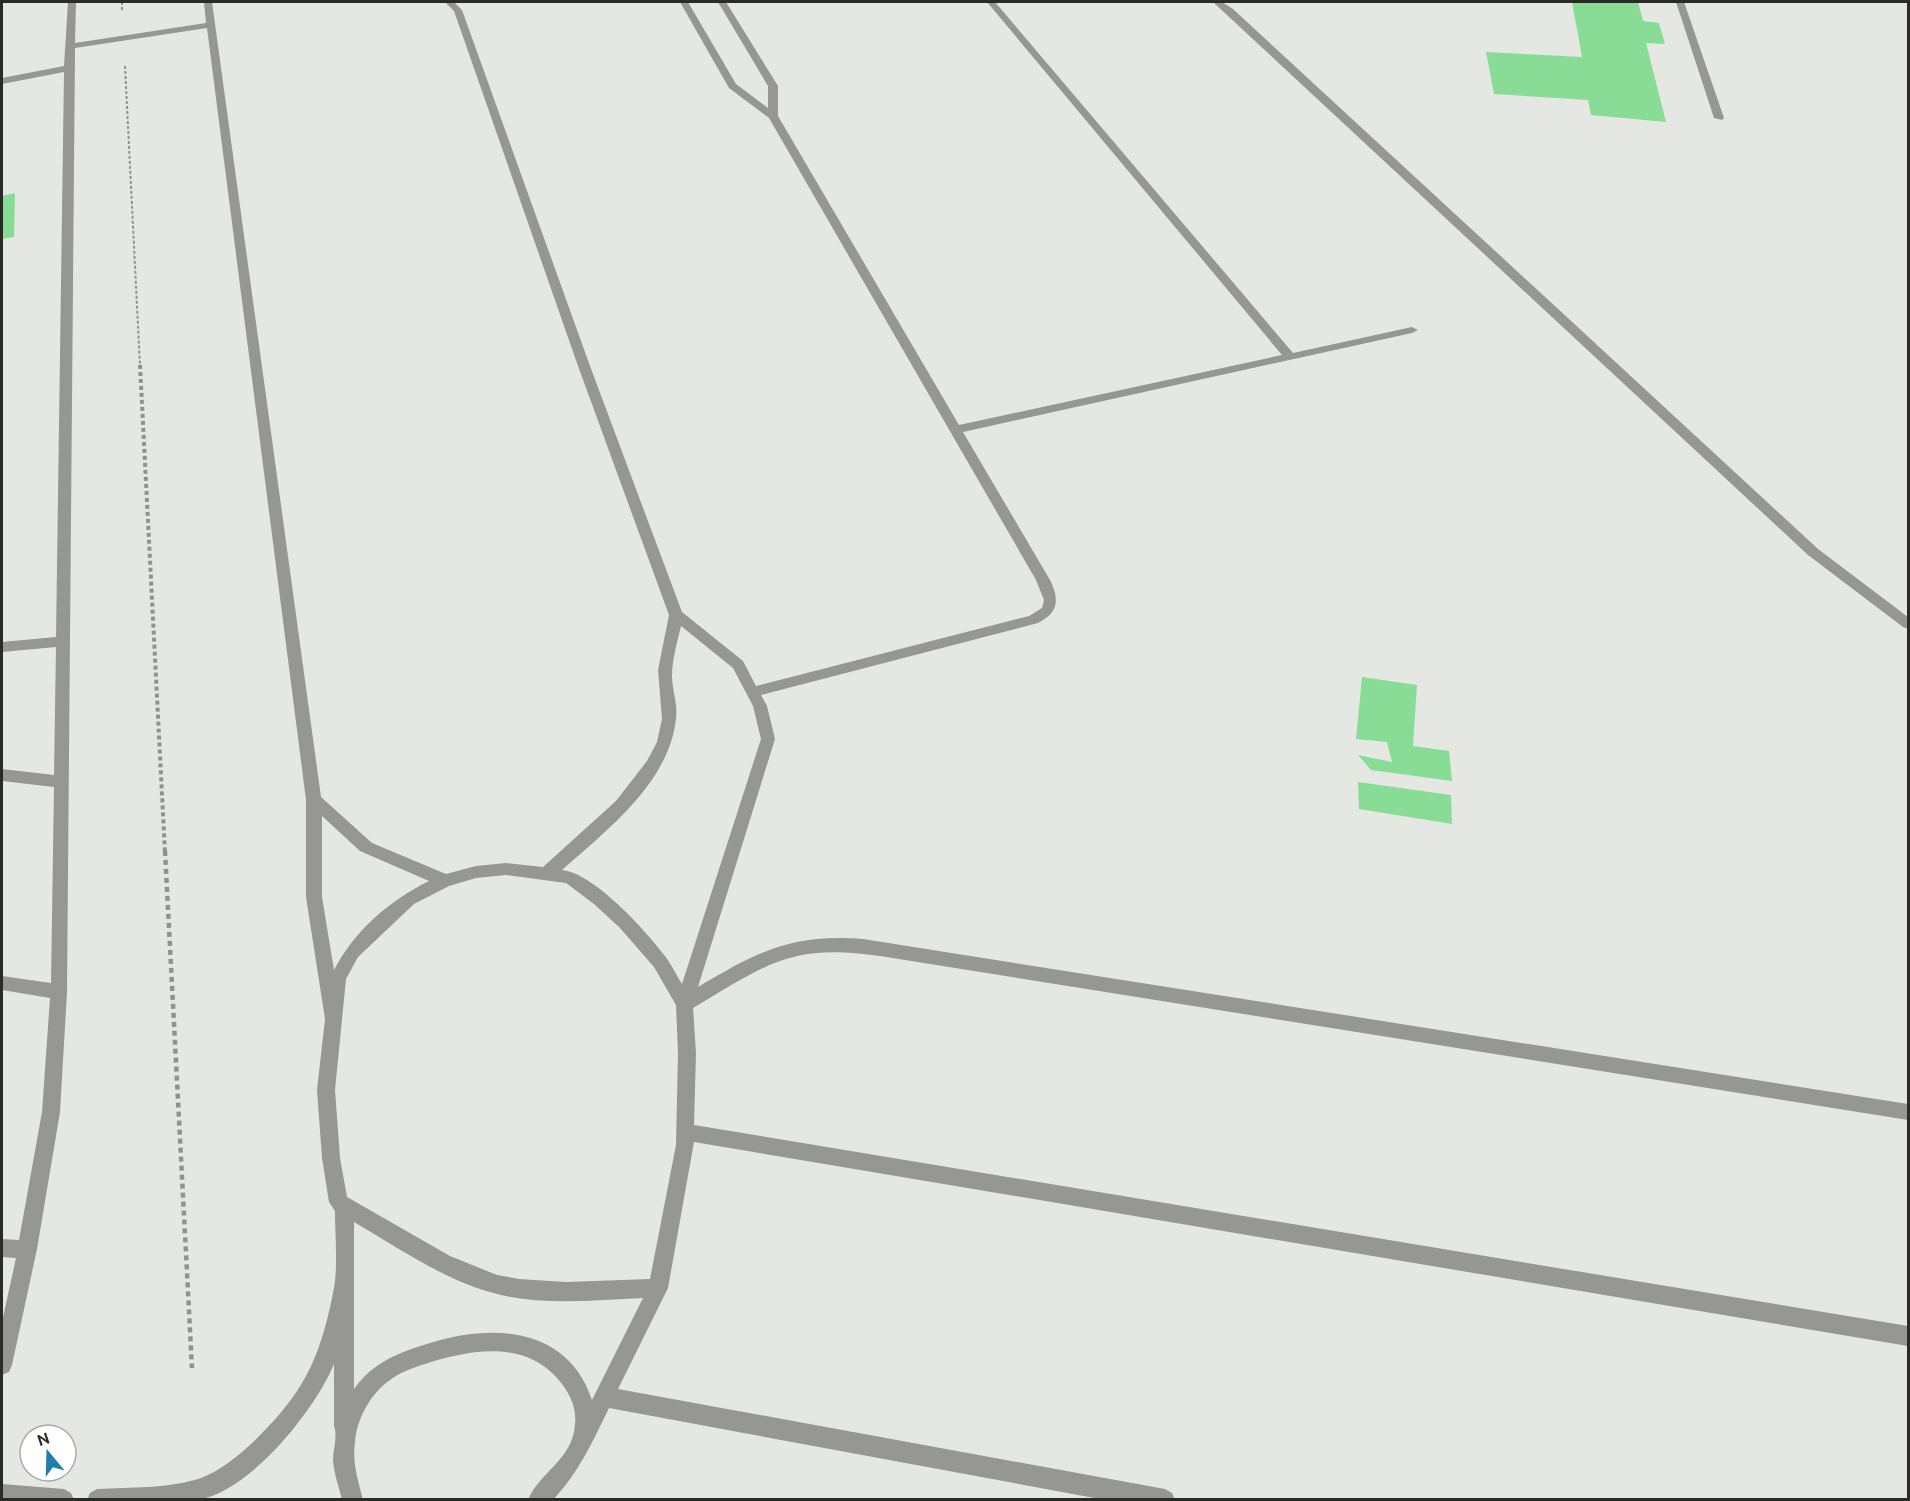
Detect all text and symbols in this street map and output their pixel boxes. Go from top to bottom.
north arrow [18,1423,78,1483]
text: N [35,1428,52,1449]

